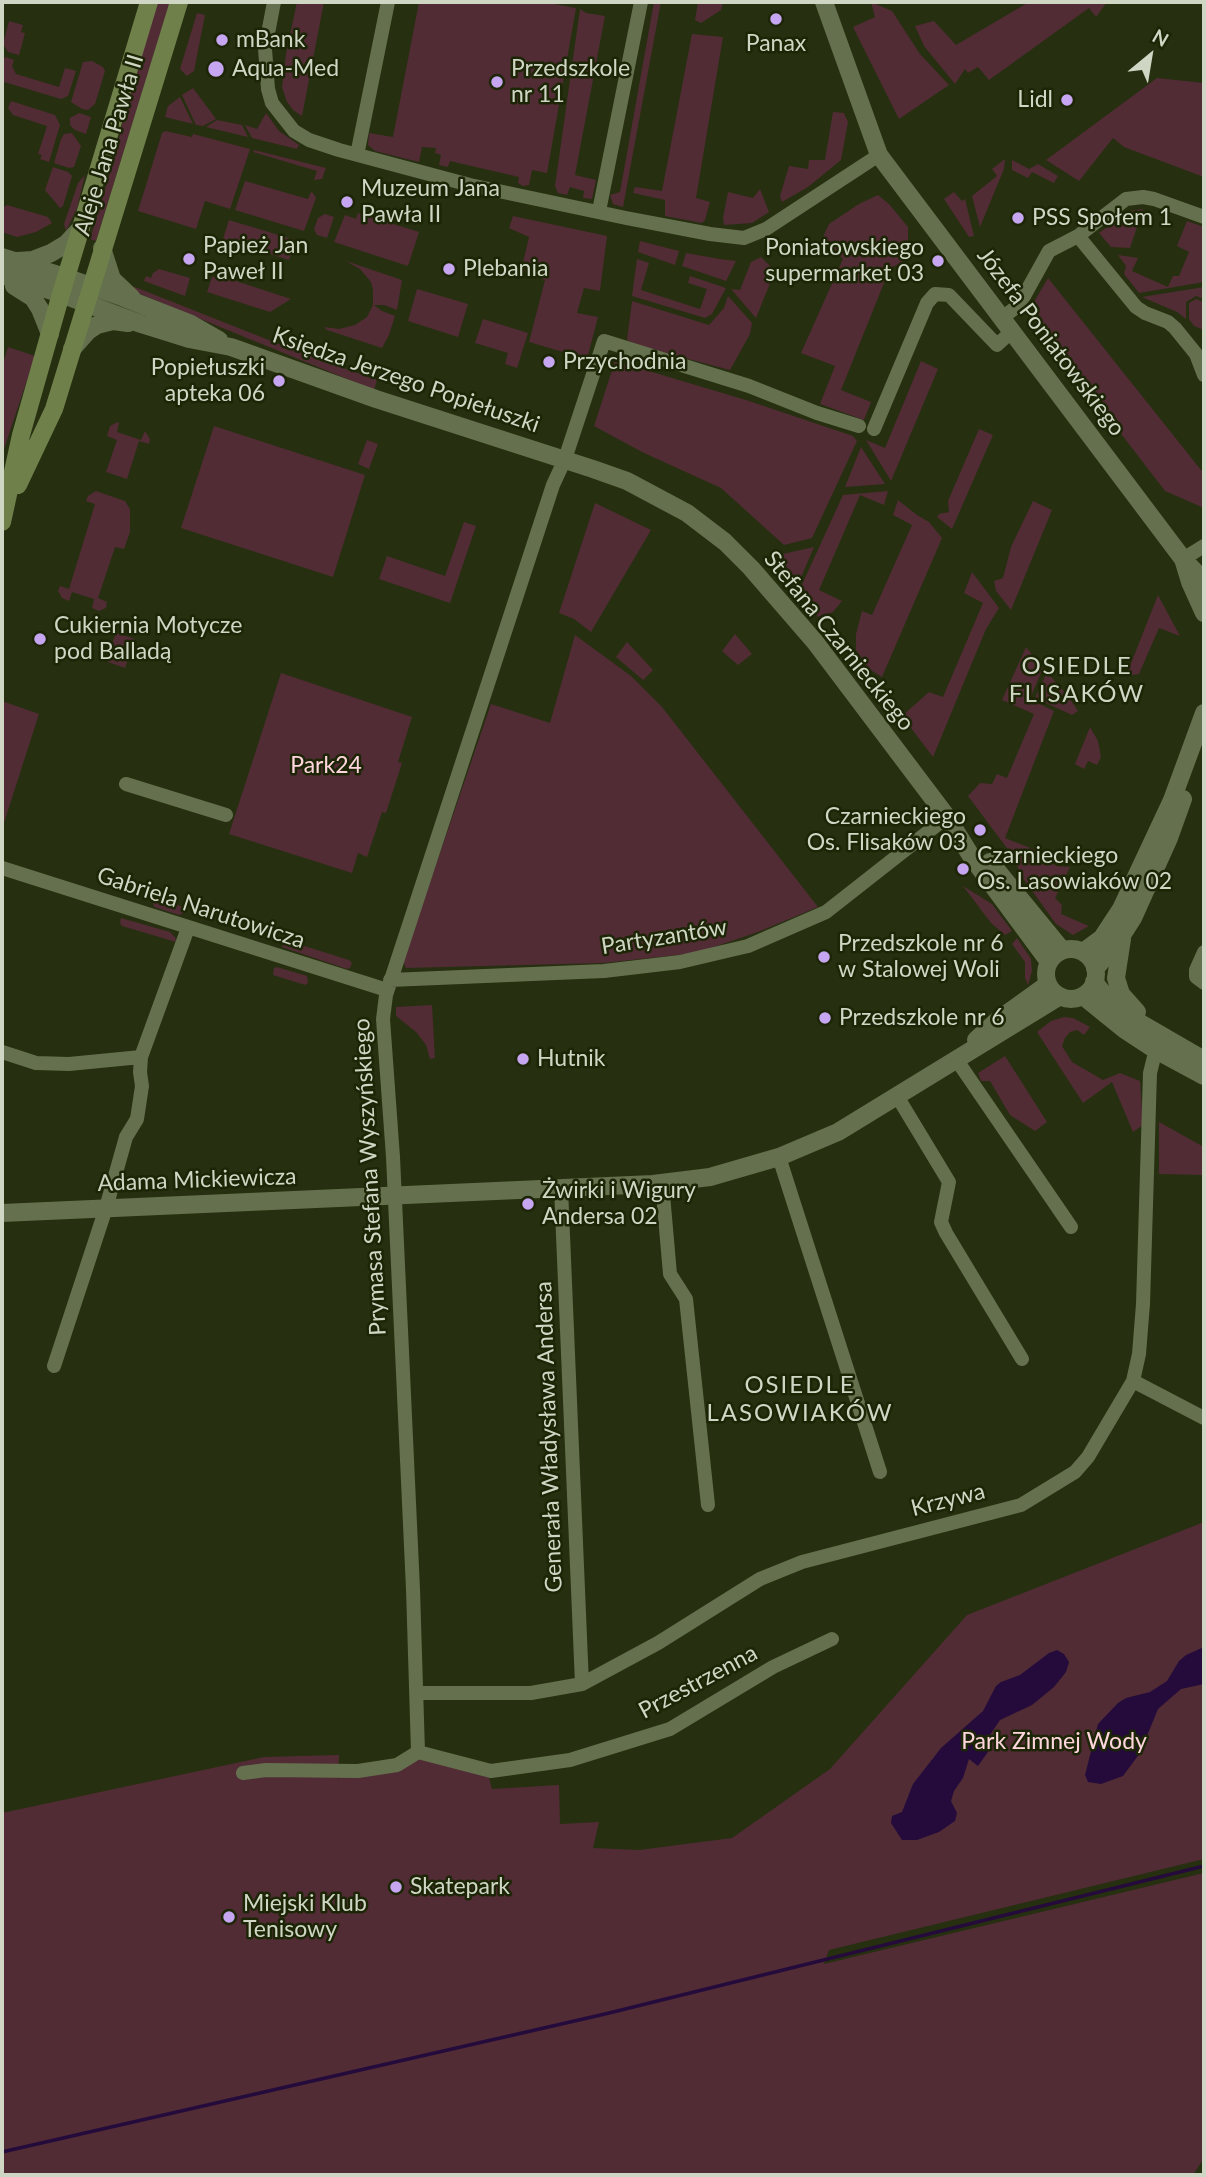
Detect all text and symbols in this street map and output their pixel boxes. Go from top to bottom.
marker: Panax [768,11,784,27]
north arrow [1115,21,1185,91]
text: N [1149,24,1173,51]
place label: mBank [236,26,305,54]
place label: Panax [746,30,806,58]
marker: mBank [214,32,230,48]
street label: Aleje Jana Pawła II [68,51,150,239]
place label: Aqua-Med [232,55,339,83]
place label: Przedszkole nr 11 [511,55,630,109]
marker: Aqua-Med [206,59,226,79]
marker: Przedszkole nr 11 [489,74,505,90]
place label: Lidl [1017,86,1053,114]
marker: Lidl [1059,92,1075,108]
place label: Muzeum Jana Pawła II [361,175,500,229]
marker: Muzeum Jana Pawła II [339,194,355,210]
place label: PSS Społem 1 [1032,204,1172,232]
marker: PSS Społem 1 [1010,210,1026,226]
place label: Papież Jan Paweł II [203,232,308,286]
place label: Poniatowskiego supermarket 03 [765,234,924,288]
street label: Józefa Poniatowskiego [971,242,1131,442]
marker: Papież Jan Paweł II [181,251,197,267]
marker: Poniatowskiego supermarket 03 [930,253,946,269]
place label: Plebania [463,255,548,283]
marker: Plebania [441,261,457,277]
street label: Księdza Jerzego Popiełuszki [269,321,543,439]
place label: Przychodnia [563,348,686,376]
place label: Popiełuszki apteka 06 [151,354,265,408]
marker: Przychodnia [541,354,557,370]
marker: Popiełuszki apteka 06 [271,373,287,389]
street label: Stefana Czarnieckiego [758,546,920,736]
place label: Cukiernia Motycze pod Balladą [54,612,242,666]
marker: Cukiernia Motycze pod Balladą [32,631,48,647]
district label: OSIEDLE FLISAKÓW [1010,652,1144,708]
park label: Park24 [290,752,362,780]
place label: Czarnieckiego Os. Flisaków 03 [807,803,966,857]
marker: Czarnieckiego Os. Flisaków 03 [972,822,988,838]
place label: Czarnieckiego Os. Lasowiaków 02 [977,842,1172,896]
street label: Gabriela Narutowicza [93,861,309,955]
marker: Czarnieckiego Os. Lasowiaków 02 [955,861,971,877]
street label: Partyzantów [599,913,729,961]
place label: Przedszkole nr 6 w Stalowej Woli [838,930,1003,984]
marker: Przedszkole nr 6 w Stalowej Woli [816,949,832,965]
place label: Przedszkole nr 6 [839,1004,1004,1032]
marker: Przedszkole nr 6 [817,1010,833,1026]
street label: Prymasa Stefana Wyszyńskiego [348,1018,392,1336]
place label: Hutnik [537,1045,605,1073]
marker: Hutnik [515,1051,531,1067]
street label: Adama Mickiewicza [97,1163,297,1197]
place label: Żwirki i Wigury Andersa 02 [542,1177,696,1231]
marker: Żwirki i Wigury Andersa 02 [520,1196,536,1212]
street label: Generała Władysława Andersa [530,1281,568,1593]
district label: OSIEDLE LASOWIAKÓW [708,1371,892,1427]
street label: Krzywa [908,1478,988,1522]
street label: Przestrzenna [634,1639,762,1725]
park label: Park Zimnej Wody [961,1728,1147,1756]
place label: Skatepark [410,1873,510,1901]
marker: Skatepark [388,1879,404,1895]
place label: Miejski Klub Tenisowy [243,1890,367,1944]
marker: Miejski Klub Tenisowy [221,1909,237,1925]

